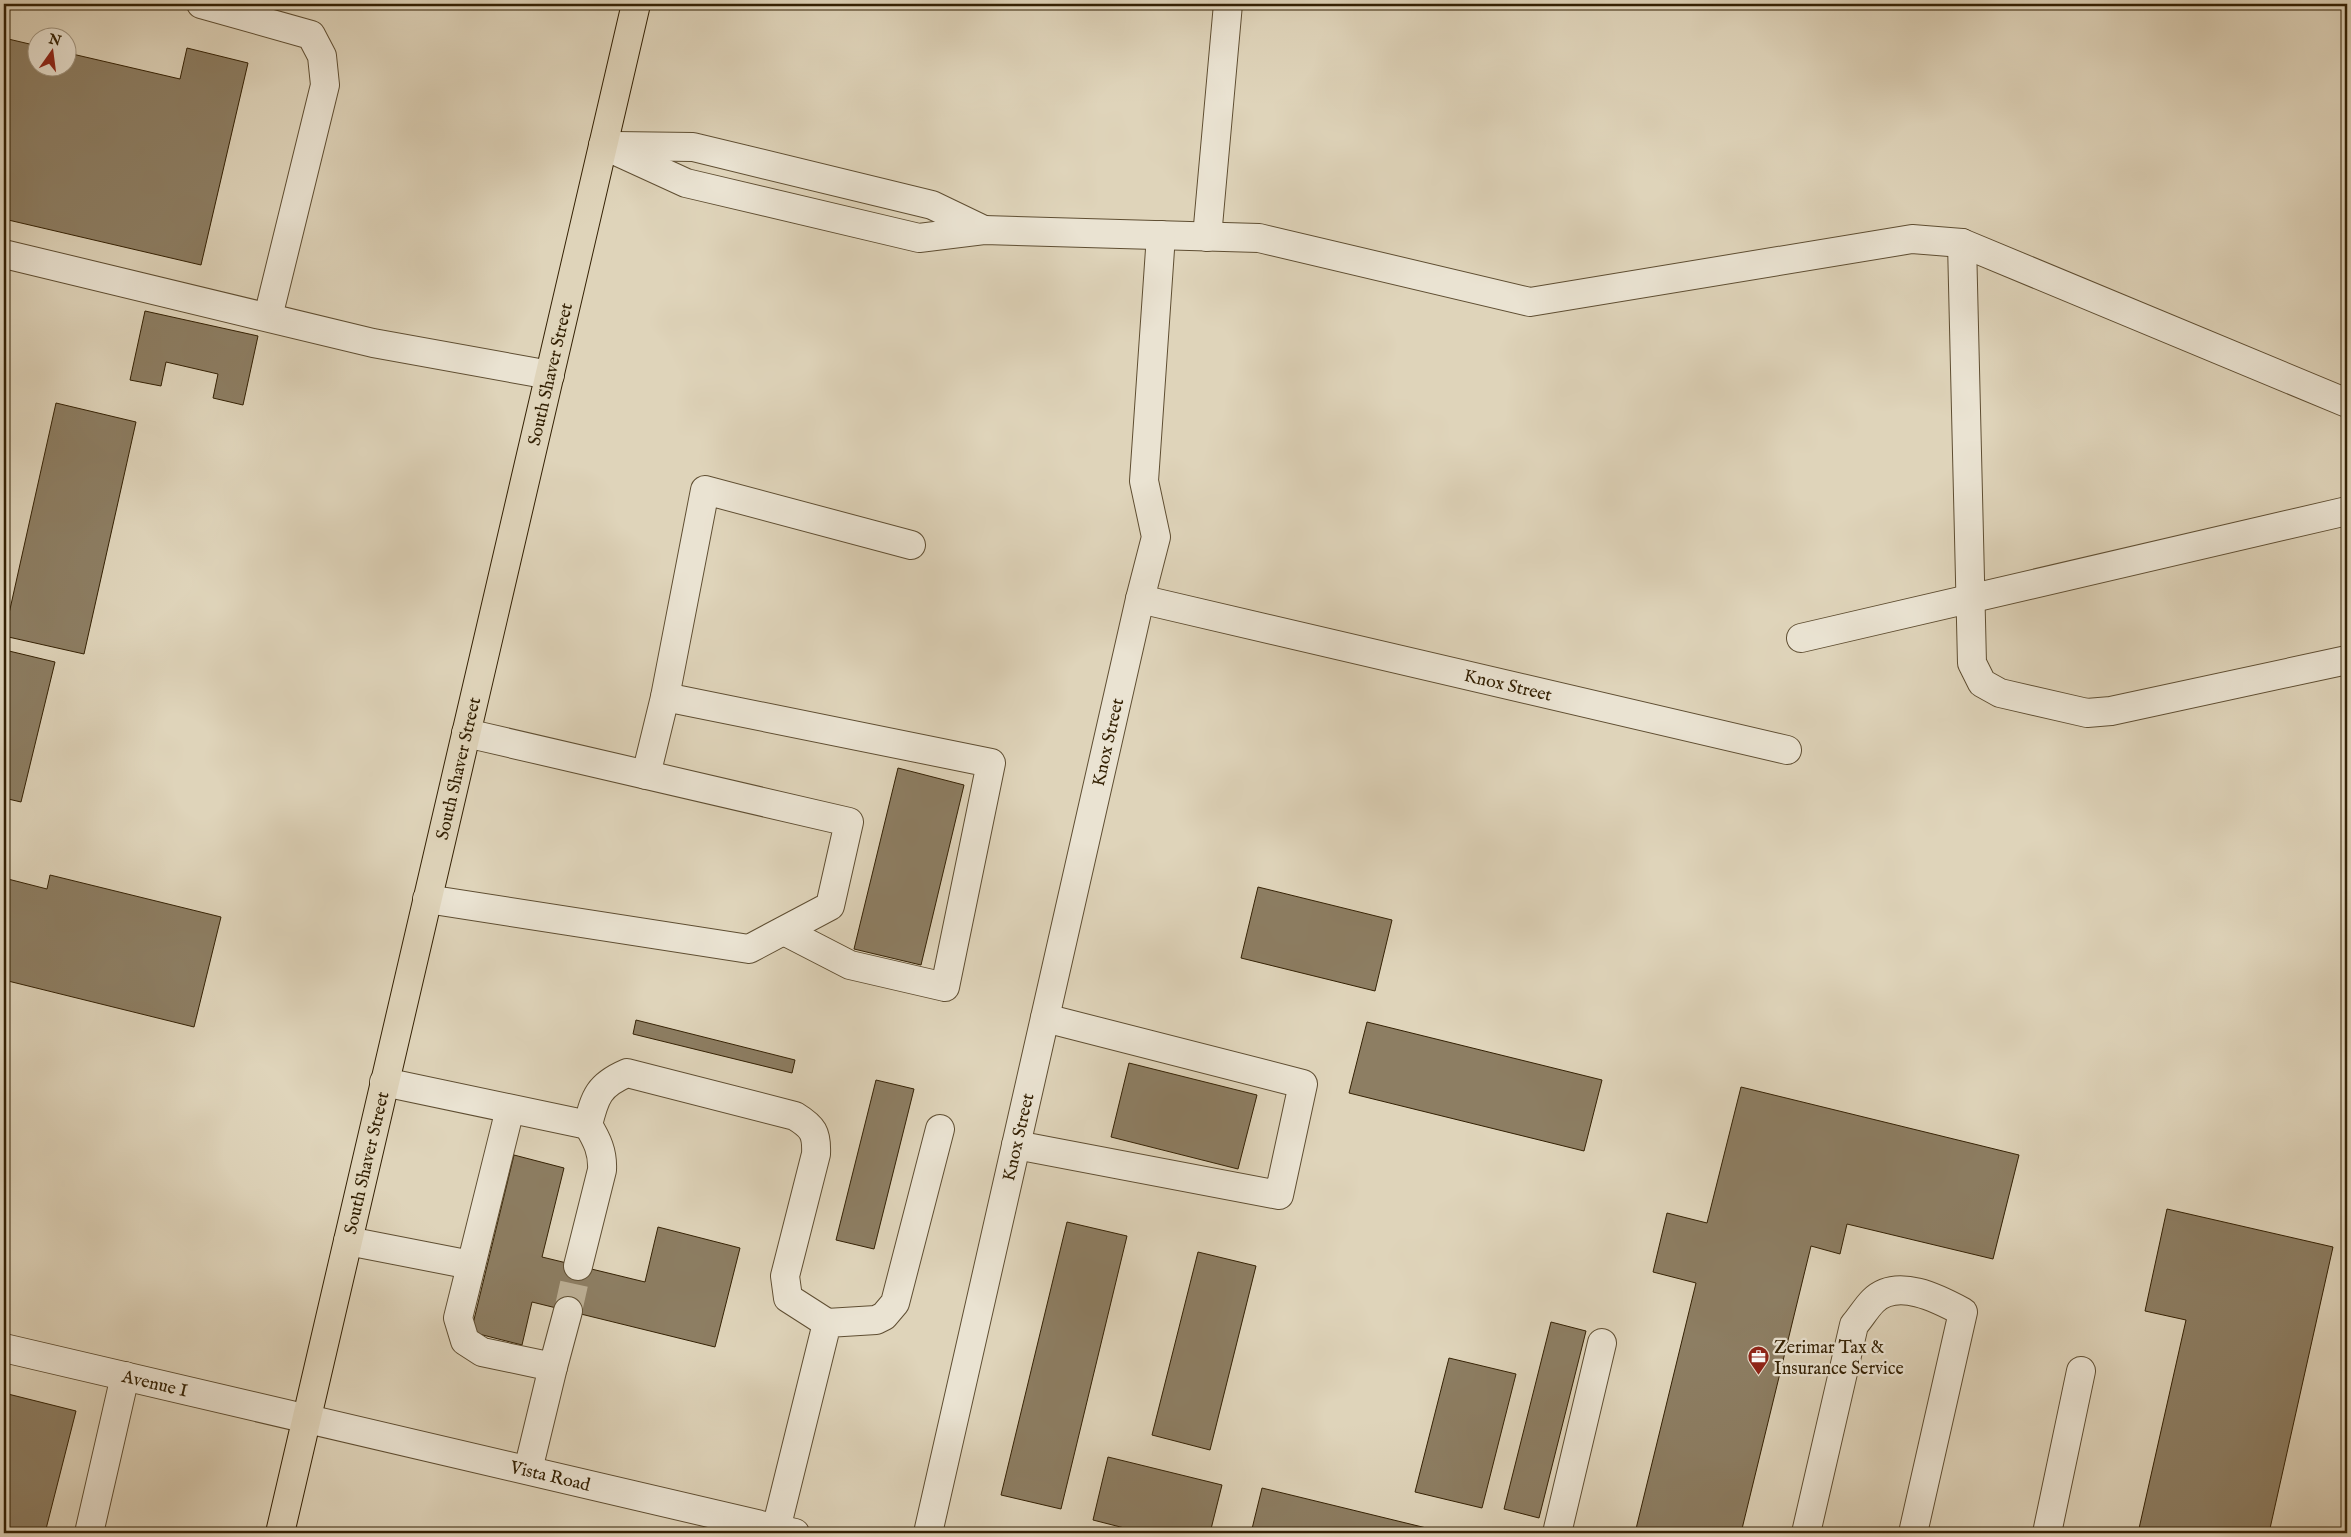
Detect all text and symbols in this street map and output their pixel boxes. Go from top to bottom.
north arrow [28,28,78,78]
text: N [46,30,63,51]
street label: South Shaver Street [524,301,579,448]
street label: Knox Street [1462,665,1554,708]
street label: South Shaver Street [432,695,487,842]
street label: Knox Street [1088,696,1130,789]
street label: South Shaver Street [340,1090,395,1237]
street label: Knox Street [998,1091,1040,1184]
place label: Zerimar Tax & Insurance Service [1774,1337,1904,1381]
office icon: Zerimar Tax & Insurance Service [1746,1345,1770,1376]
street label: Avenue I [119,1366,190,1404]
street label: Vista Road [507,1457,593,1498]

